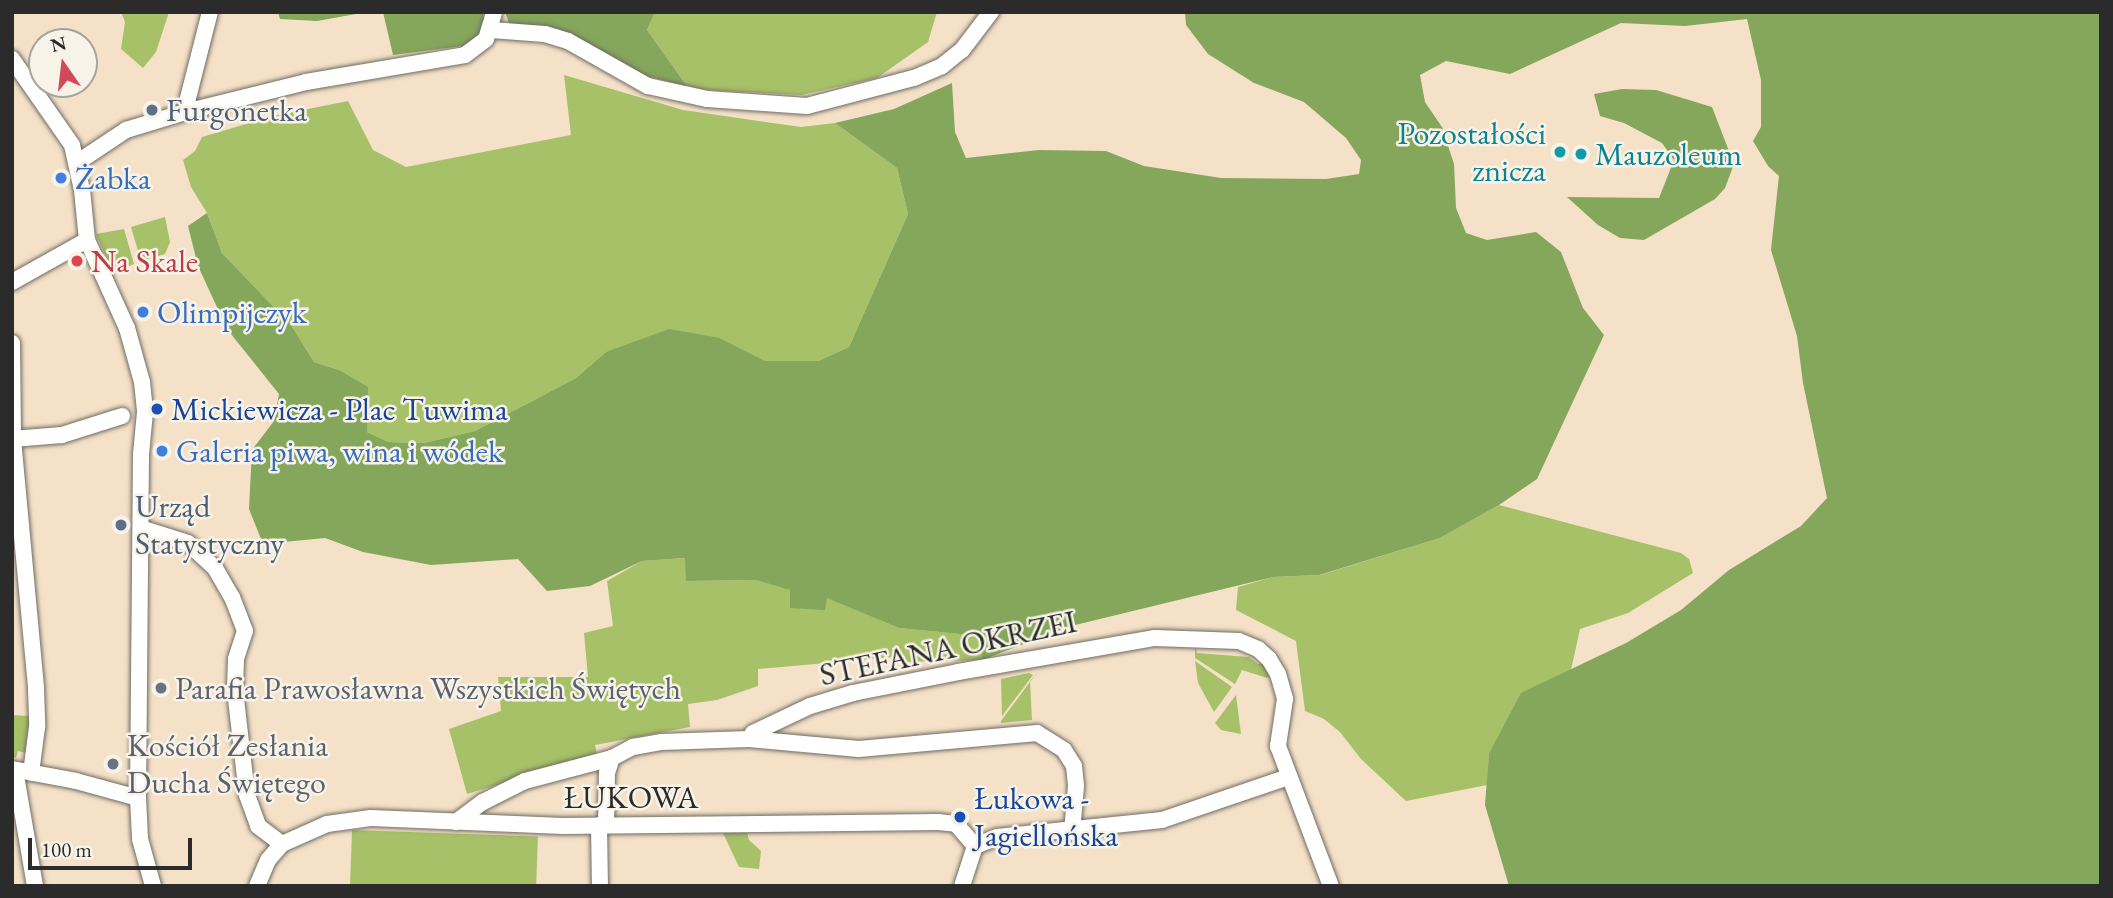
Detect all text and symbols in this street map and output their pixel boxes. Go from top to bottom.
north arrow [28,28,98,98]
text: N [48,30,69,58]
place label: Furgonetka [166,91,307,129]
marker: Furgonetka [144,102,160,118]
place label: Pozostałości znicza [1398,115,1546,190]
place label: Mauzoleum [1595,135,1742,173]
marker: Pozostałości znicza [1552,144,1568,160]
marker: Mauzoleum [1573,146,1589,162]
place label: Żabka [75,159,151,197]
marker: Żabka [53,170,69,186]
place label: Na Skale [91,242,198,280]
marker: Na Skale [69,253,85,269]
place label: Olimpijczyk [157,293,307,331]
marker: Olimpijczyk [135,304,151,320]
place label: Mickiewicza - Plac Tuwima [171,390,508,428]
marker: Mickiewicza - Plac Tuwima [149,401,165,417]
place label: Galeria piwa, wina i wódek [176,432,503,470]
marker: Galeria piwa, wina i wódek [154,443,170,459]
place label: Urząd Statystyczny [135,488,284,563]
marker: Urząd Statystyczny [113,517,129,533]
street label: STEFANA OKRZEI [816,602,1080,694]
place label: Parafia Prawosławna Wszystkich Świętych [175,669,681,707]
marker: Parafia Prawosławna Wszystkich Świętych [153,680,169,696]
place label: Kościół Zesłania Ducha Świętego [127,727,328,802]
marker: Kościół Zesłania Ducha Świętego [105,756,121,772]
street label: ŁUKOWA [564,778,698,816]
place label: Łukowa - Jagiellońska [974,780,1118,855]
marker: Łukowa - Jagiellońska [952,809,968,825]
scale bar [32,824,196,868]
text: 100 m [41,836,92,863]

